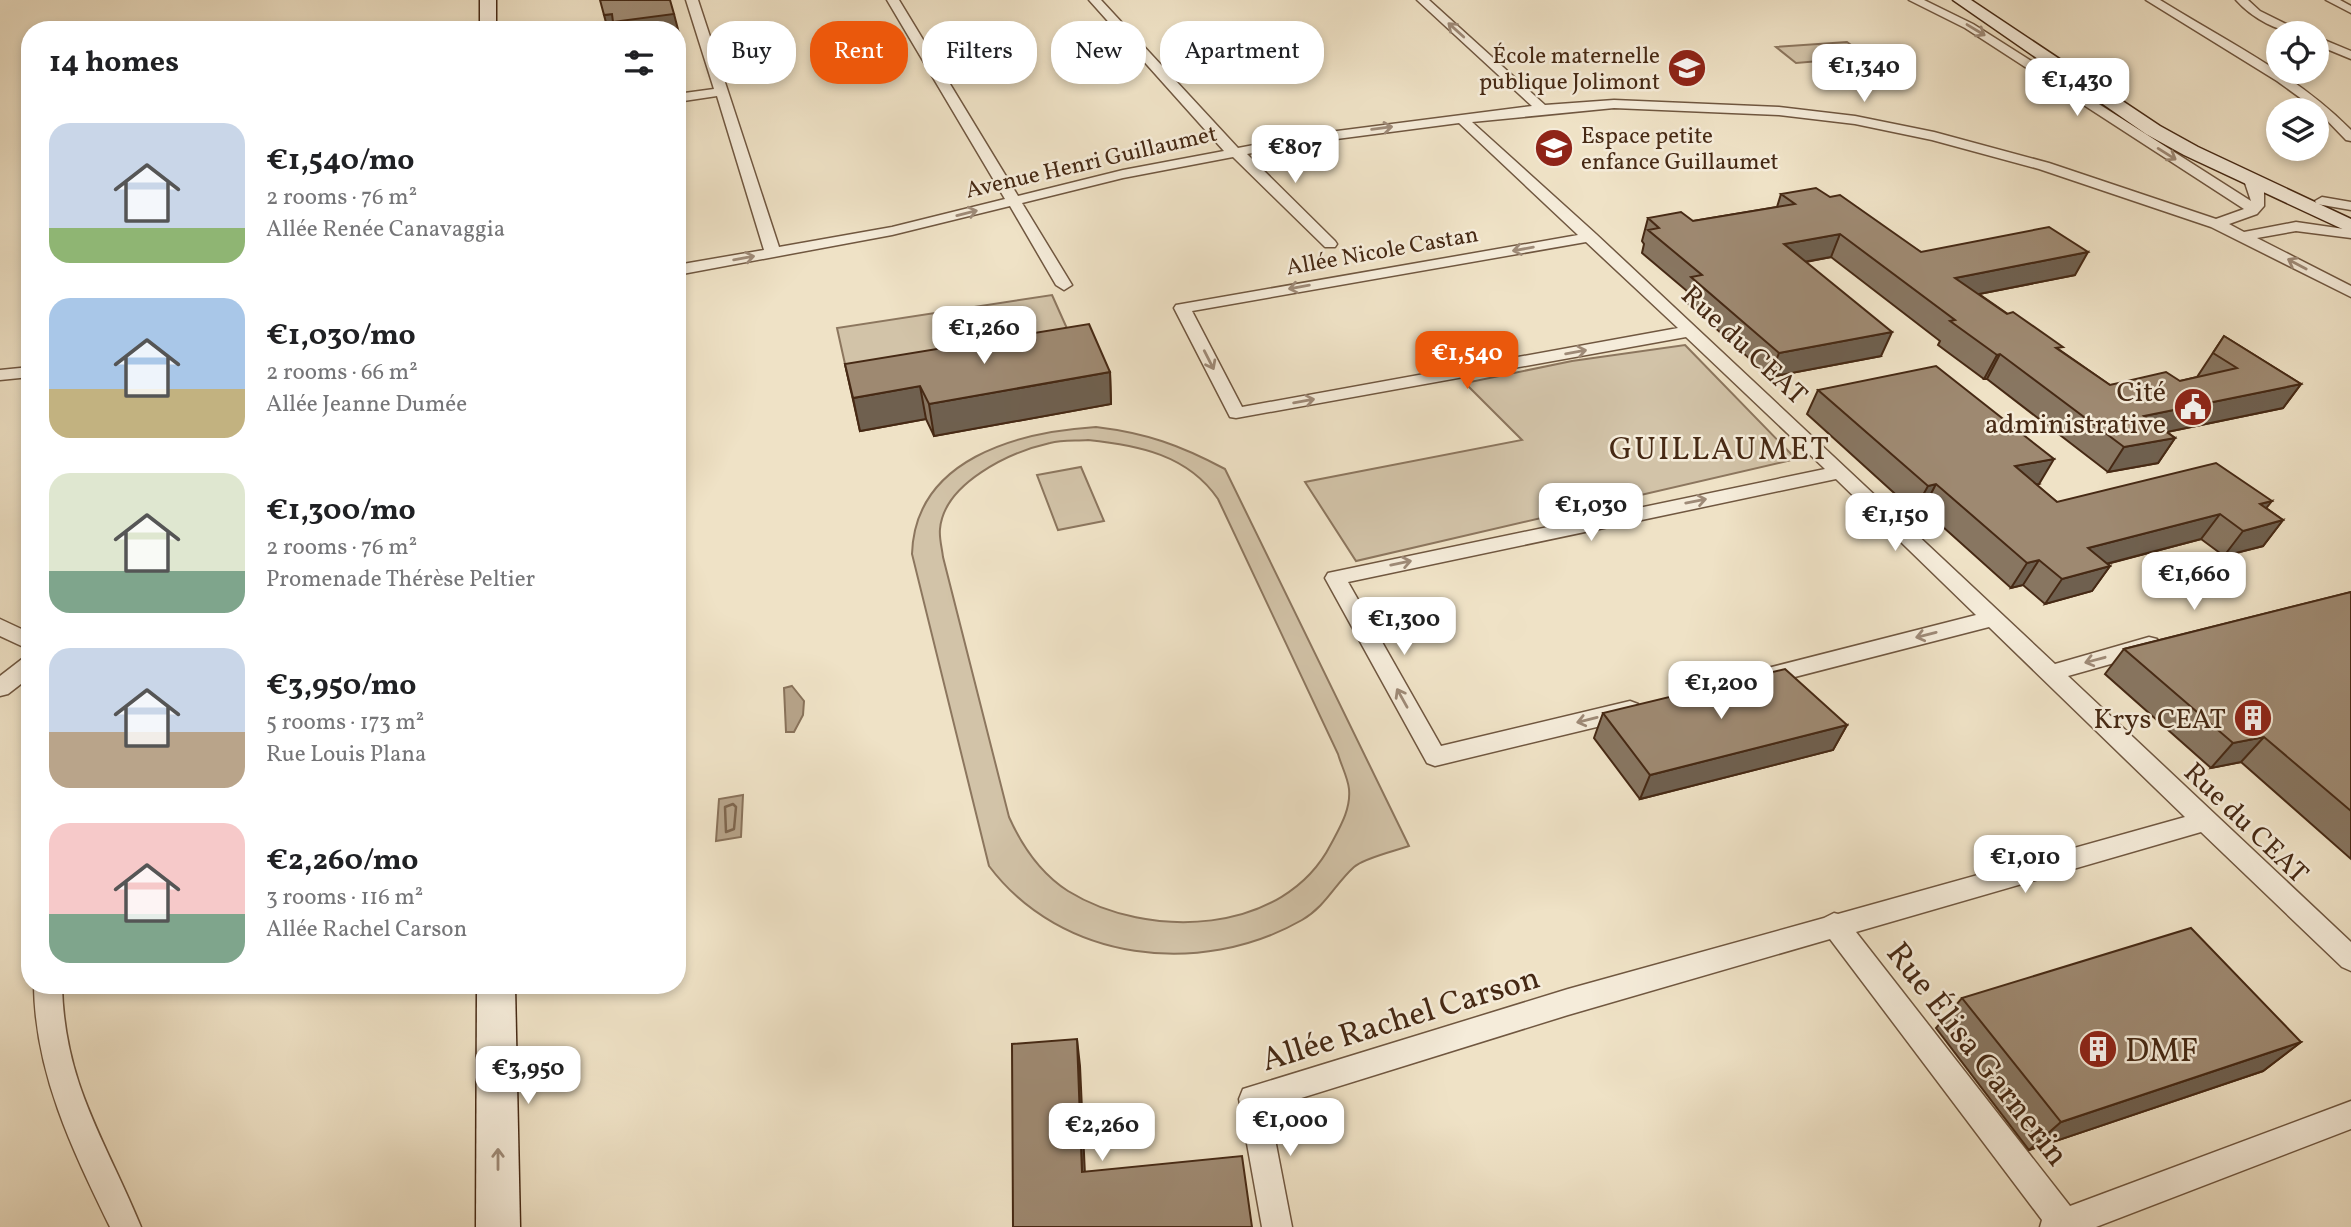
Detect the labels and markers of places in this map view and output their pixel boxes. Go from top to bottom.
place label: École maternelle publique Jolimont [1479,41,1660,99]
pin: €1,340 [1807,44,1921,104]
school or university icon: École maternelle publique Jolimont [1666,47,1708,89]
pin: €1,430 [2020,58,2134,118]
place label: Espace petite enfance Guillaumet [1581,121,1779,179]
pin: €807 [1254,125,1336,185]
school or university icon: Espace petite enfance Guillaumet [1533,127,1575,169]
pin: €1,260 [927,306,1041,366]
pin: €1,540 [1410,332,1524,391]
place label: Cité administrative [1985,374,2166,445]
public building icon: Cité administrative [2172,386,2214,428]
pin: €1,030 [1534,484,1648,543]
pin: €1,150 [1838,494,1952,553]
pin: €1,660 [2137,552,2251,612]
pin: €1,300 [1347,598,1461,657]
pin: €1,200 [1664,662,1778,721]
building icon: Krys CEAT [2232,697,2274,739]
place label: Krys CEAT [2094,701,2226,740]
pin: €1,010 [1968,836,2082,895]
building icon: DMF [2077,1028,2119,1070]
place label: DMF [2125,1030,2198,1076]
pin: €3,950 [471,1046,585,1106]
pin: €1,000 [1233,1098,1347,1158]
pin: €2,260 [1045,1104,1159,1163]

